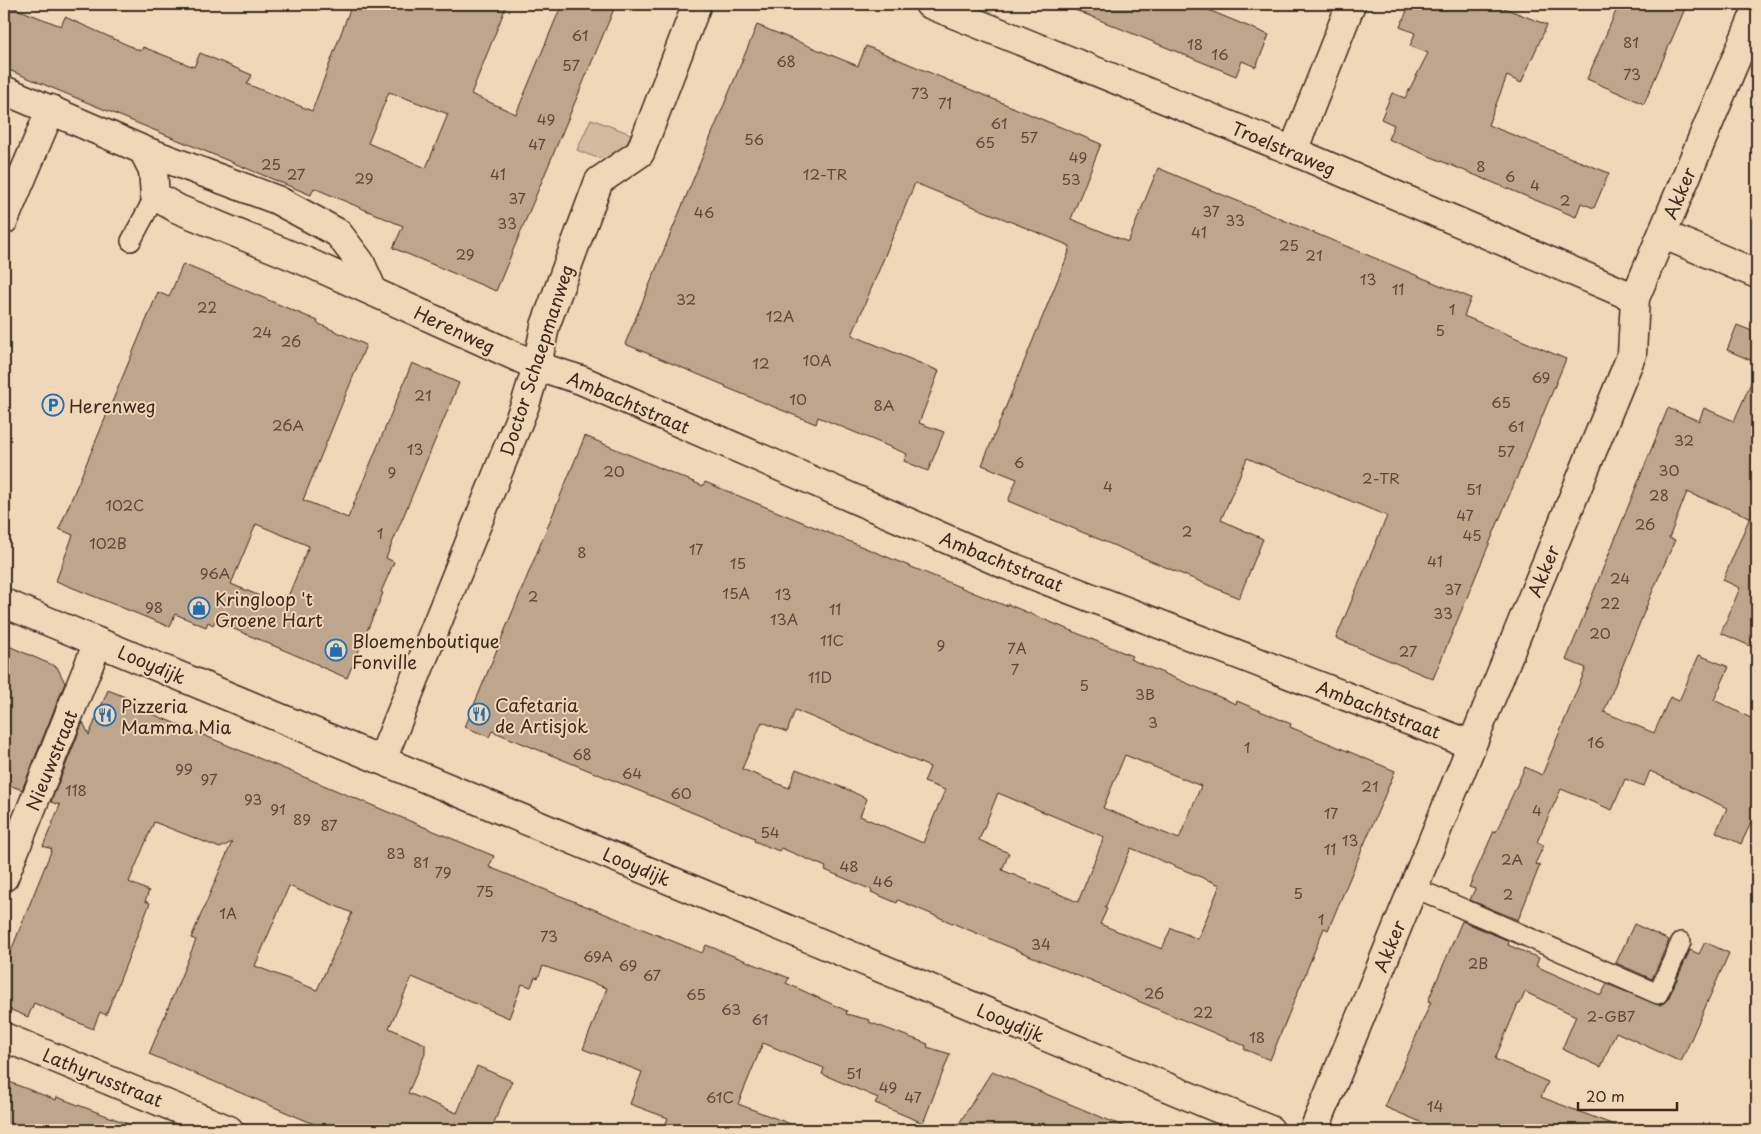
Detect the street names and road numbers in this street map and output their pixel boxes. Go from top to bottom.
street label: Troelstraweg [1228,114,1340,182]
street label: Akker [1656,162,1702,223]
street label: Doctor Schaepmanweg [492,261,580,459]
street label: Herenweg [410,298,500,360]
street label: Ambachtstraat [563,364,695,440]
street label: Ambachtstraat [936,524,1068,598]
street label: Akker [1520,540,1566,601]
street label: Looydijk [114,638,190,690]
street label: Ambachtstraat [1313,673,1445,745]
street label: Nieuwstraat [18,705,84,815]
street label: Looydijk [599,840,675,892]
street label: Akker [1366,915,1412,976]
street label: Looydijk [973,996,1049,1048]
street label: Lathyrusstraat [39,1041,167,1113]

